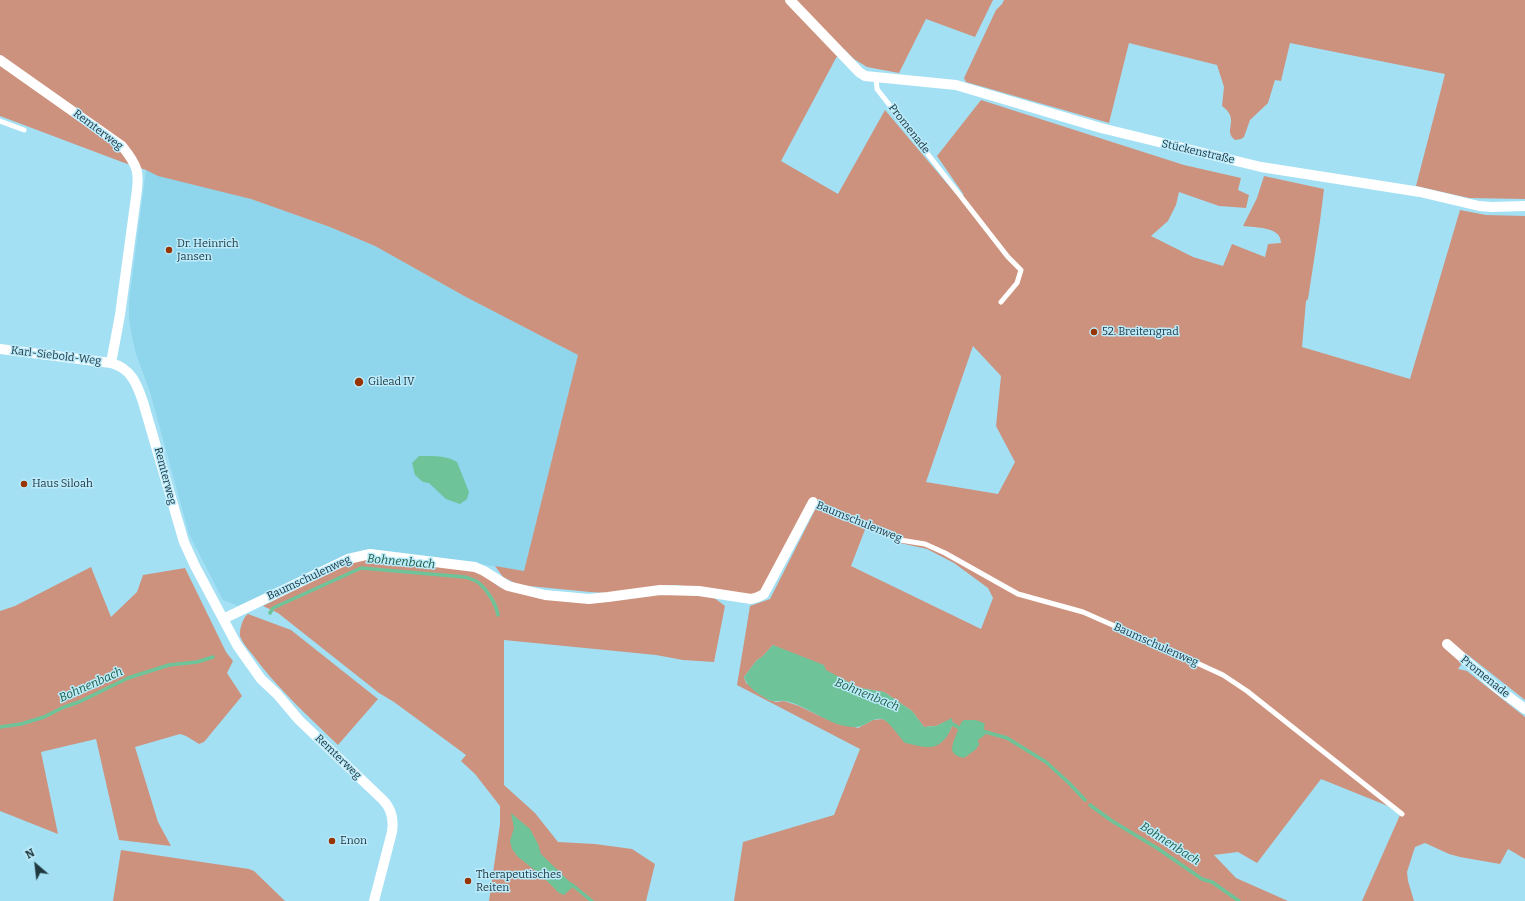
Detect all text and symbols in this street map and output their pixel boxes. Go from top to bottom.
street label: Promenade [886,102,932,156]
street label: Remterweg [70,107,126,153]
street label: Stückenstraße [1160,137,1236,167]
place label: Dr. Heinrich Jansen [177,237,238,263]
marker: Dr. Heinrich Jansen [164,245,174,255]
place label: 52. Breitengrad [1102,325,1179,339]
marker: 52. Breitengrad [1089,327,1099,337]
street label: Karl-Siebold-Weg [10,344,102,368]
place label: Gilead IV [368,375,415,389]
marker: Gilead IV [353,376,365,388]
street label: Remterweg [151,446,179,506]
place label: Haus Siloah [32,477,93,491]
marker: Haus Siloah [19,479,29,489]
street label: Baumschulenweg [814,499,904,545]
water label: Bohnenbach [366,552,436,572]
street label: Baumschulenweg [265,553,353,603]
street label: Baumschulenweg [1112,620,1200,670]
street label: Promenade [1458,653,1512,701]
water label: Bohnenbach [57,665,125,705]
water label: Bohnenbach [833,676,901,714]
street label: Remterweg [312,732,364,782]
water label: Bohnenbach [1137,819,1203,869]
place label: Enon [340,834,367,848]
marker: Enon [327,836,337,846]
north arrow [16,845,56,885]
text: N [23,846,37,862]
place label: Therapeutisches Reiten [476,868,561,894]
marker: Therapeutisches Reiten [463,876,473,886]

